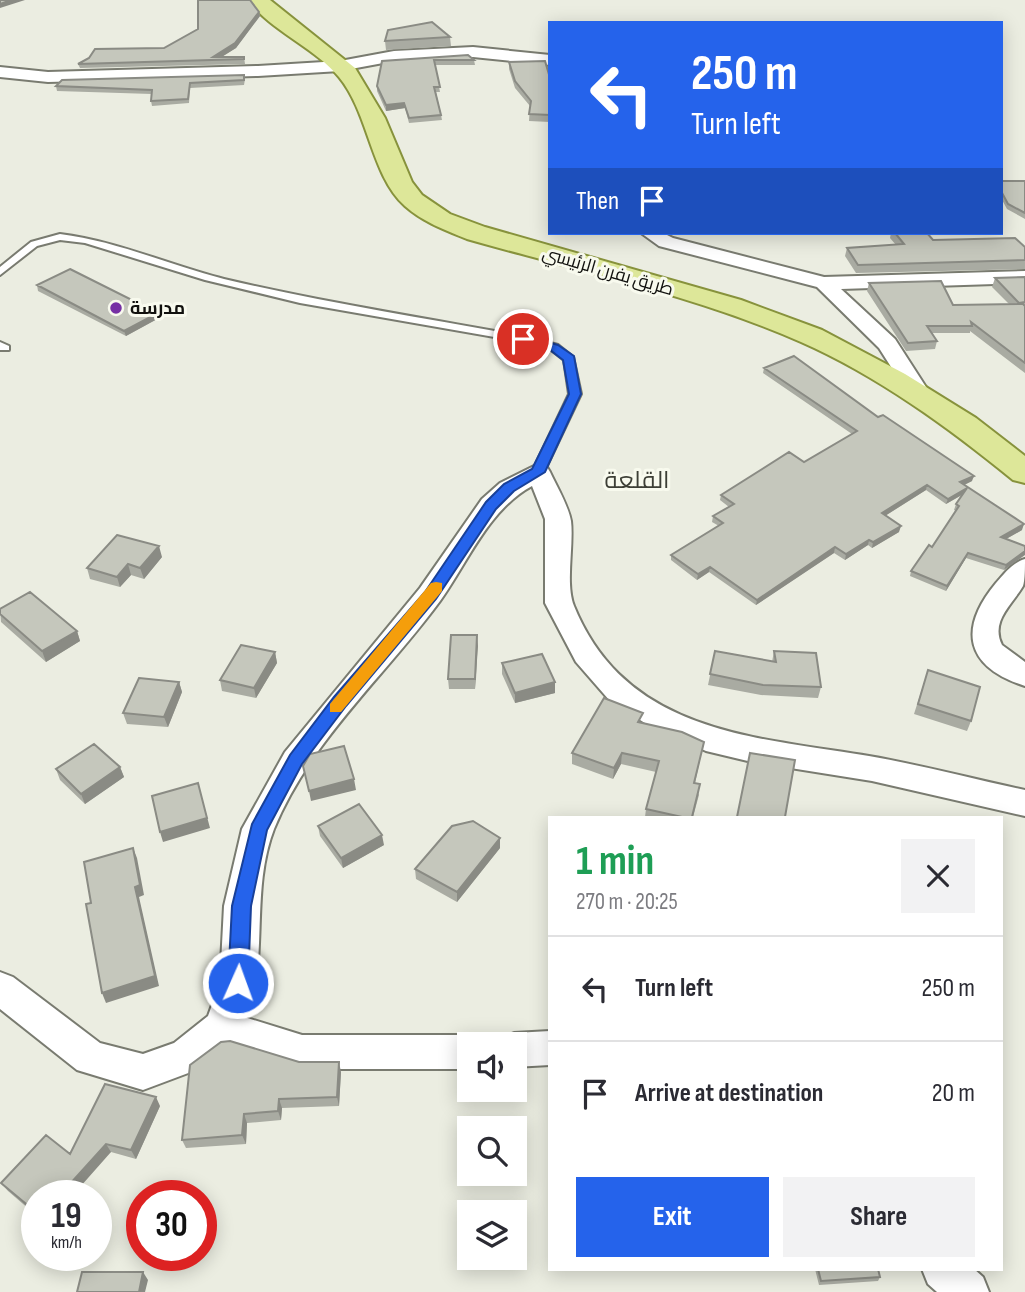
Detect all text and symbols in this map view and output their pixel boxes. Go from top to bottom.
text: 250 m [691,45,797,104]
icon: left [576,49,667,140]
text: Turn left [691,105,781,144]
icon: arrive [633,182,671,220]
text: Then [576,186,619,217]
street label: طريق يفرن الرئيسي [539,243,676,302]
place label: مدرسة [130,298,185,319]
marker: مدرسة [108,300,124,316]
pin [493,309,553,369]
icon: arrive [504,320,542,358]
district label: القلعة [605,466,669,495]
text: 1 min [576,836,654,887]
button: close [901,839,975,913]
text: 270 m · 20:25 [576,888,678,916]
position arrow [201,946,275,1020]
icon: left [576,970,614,1008]
text: Turn left [635,973,713,1004]
text: 250 m [921,973,975,1004]
map controls [457,1032,527,1270]
button: sound [457,1032,527,1102]
icon: arrive [576,1075,614,1113]
text: Arrive at destination [635,1078,823,1109]
text: 20 m [932,1078,975,1109]
button: search [457,1116,527,1186]
button: Exit [576,1177,769,1257]
button: Share [783,1177,975,1257]
speed limit sign: 30 [126,1180,217,1271]
text: 19 [51,1195,82,1238]
button: layers [457,1200,527,1270]
text: km/h [51,1232,82,1253]

